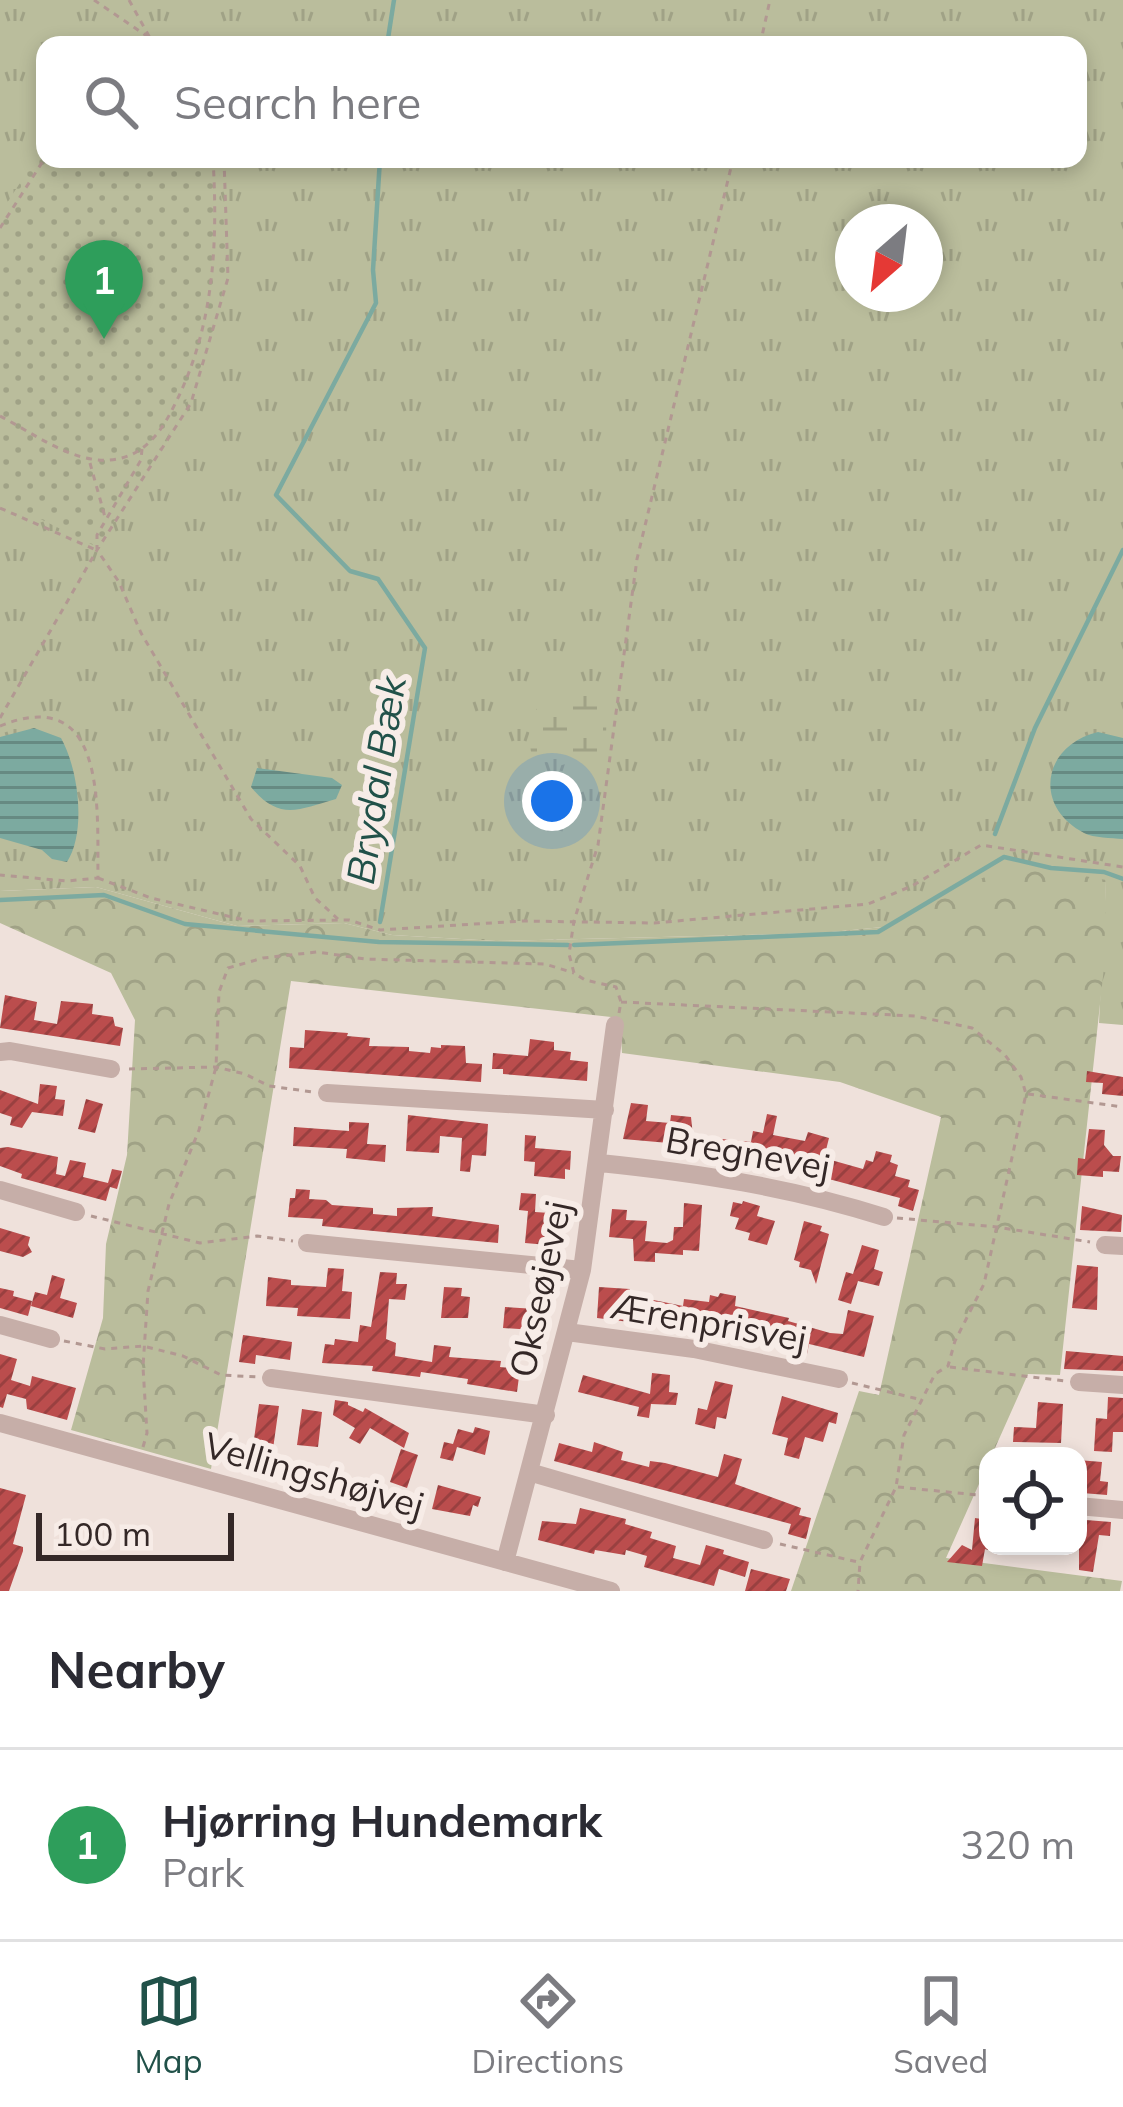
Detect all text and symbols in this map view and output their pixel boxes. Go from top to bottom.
search box [36,36,1087,168]
icon: search [78,69,144,135]
text: Search here [174,74,421,130]
north arrow [835,204,943,312]
pin: 1 [65,240,143,339]
water label: Brydal Bæk [335,672,416,887]
your location [522,771,582,831]
street label: Bregnevej [662,1116,834,1189]
street label: Okseøjevej [499,1197,580,1381]
street label: Ærenprisvej [607,1282,810,1361]
street label: Vellingshøjvej [199,1422,429,1527]
map controls [979,1447,1087,1555]
button: locate [979,1447,1087,1555]
scale bar [36,1507,234,1560]
text: 100 m [54,1513,151,1554]
text: Nearby [48,1637,225,1701]
text: Hjørring Hundemark [162,1792,602,1848]
text: 1 [75,1820,99,1869]
text: 320 m [960,1820,1075,1869]
text: Park [162,1848,244,1897]
tab: Map [135,1968,202,2081]
tab: Directions [472,1968,624,2081]
tab: Saved [893,1968,988,2081]

